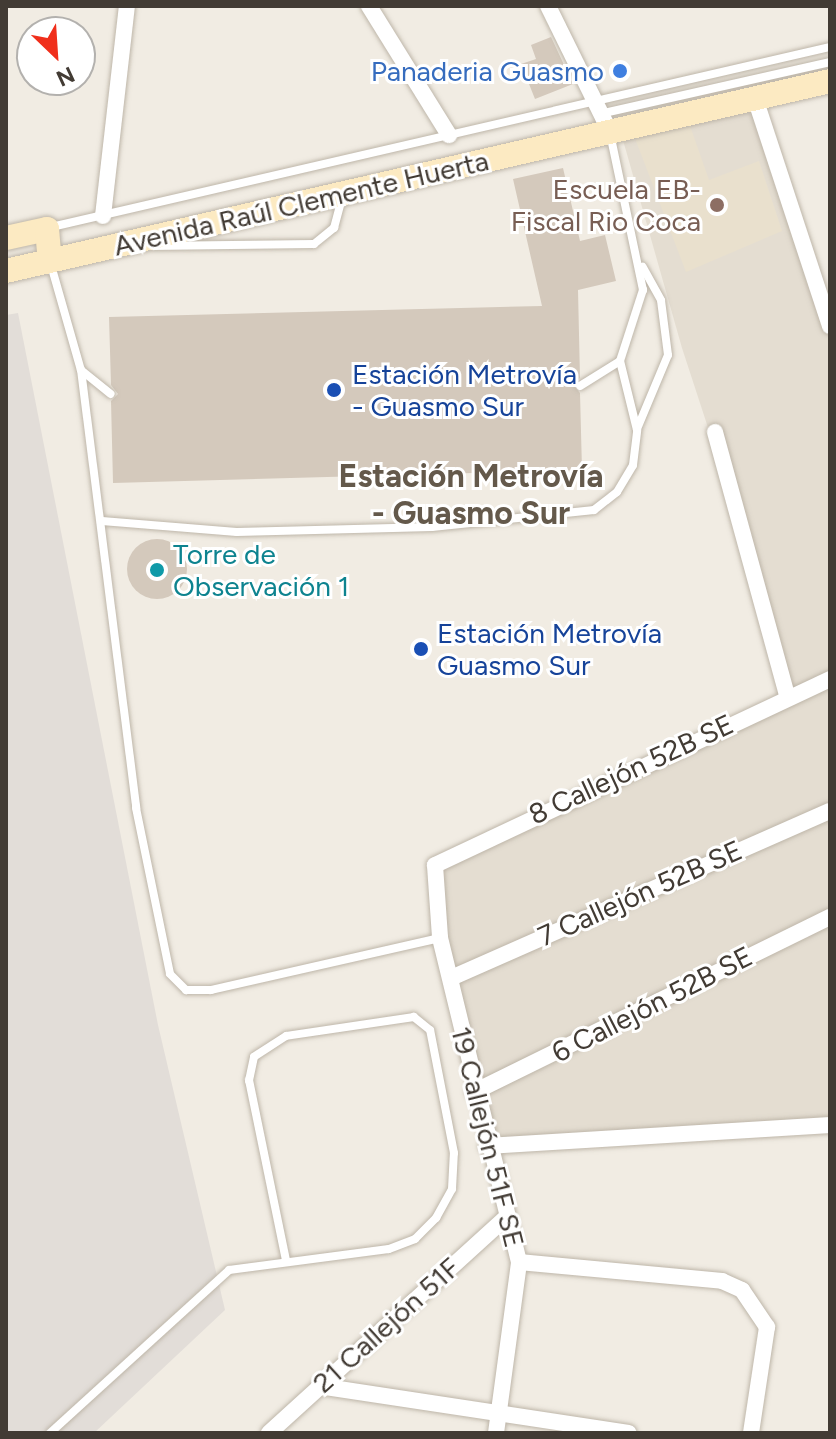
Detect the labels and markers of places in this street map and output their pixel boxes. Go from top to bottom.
place label: Panaderia Guasmo [371,54,604,88]
marker: Panaderia Guasmo [611,62,629,80]
place label: Escuela EB- Fiscal Rio Coca [511,172,701,238]
marker: Escuela EB- Fiscal Rio Coca [708,196,726,214]
place label: Estación Metrovía - Guasmo Sur [352,357,577,423]
marker: Estación Metrovía - Guasmo Sur [323,379,345,401]
place label: Torre de Observación 1 [173,537,349,603]
marker: Torre de Observación 1 [148,561,166,579]
place label: Estación Metrovía Guasmo Sur [437,616,662,682]
marker: Estación Metrovía Guasmo Sur [412,640,430,658]

